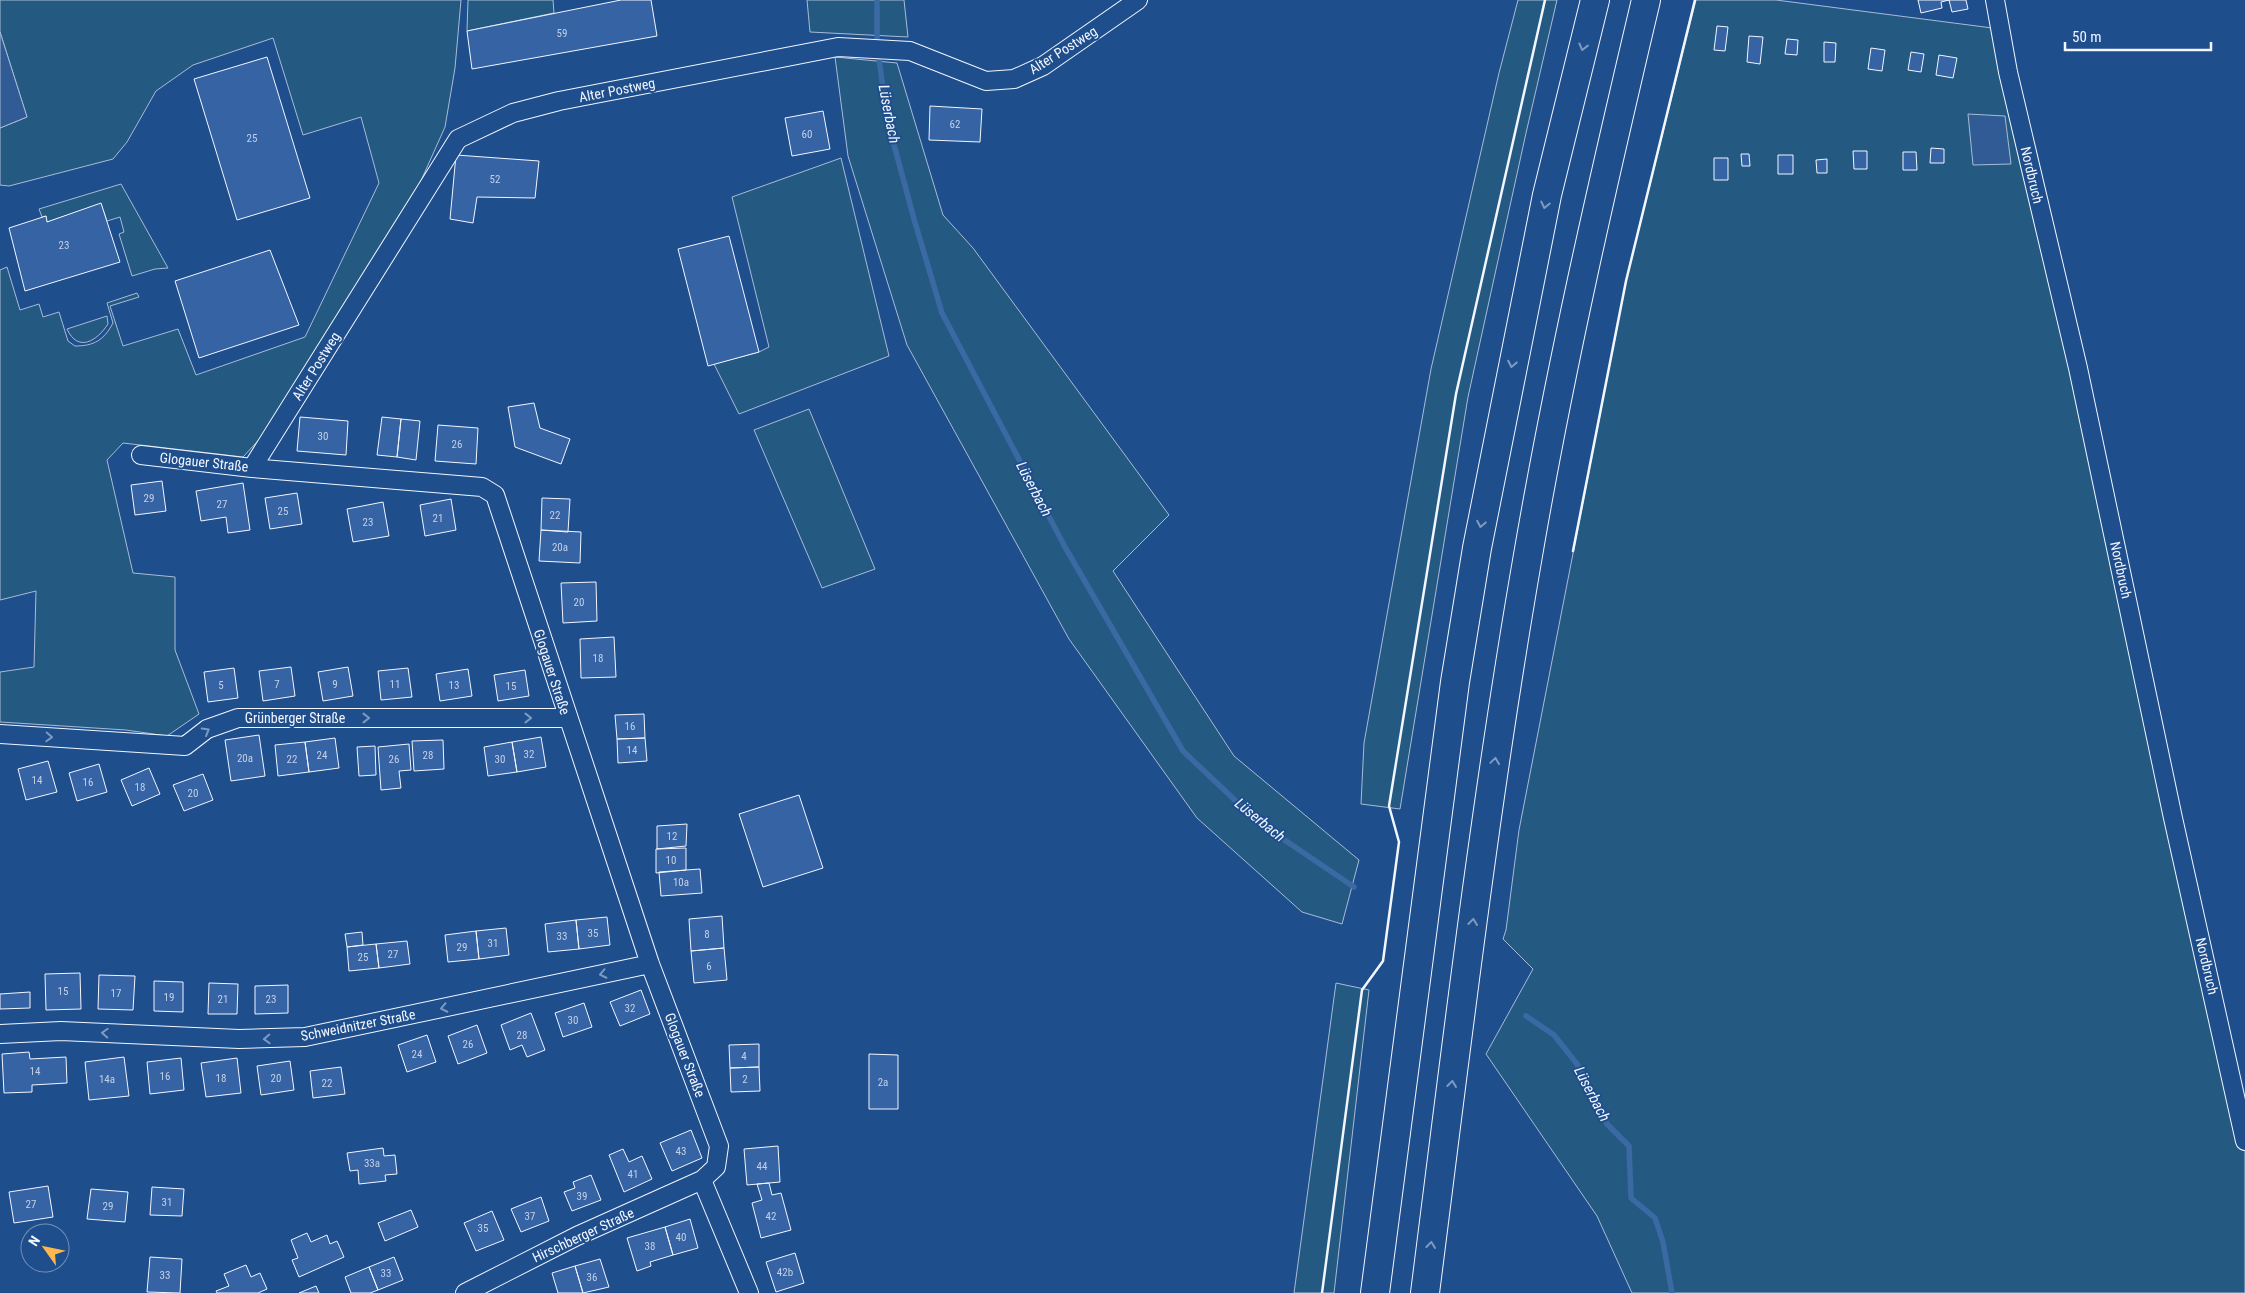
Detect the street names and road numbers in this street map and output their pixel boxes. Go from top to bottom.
street label: Alter Postweg [1026,23,1100,77]
street label: Alter Postweg [578,75,656,105]
street label: Nordbruch [2018,145,2046,205]
street label: Alter Postweg [289,329,343,403]
street label: Glogauer Straße [159,449,249,475]
street label: Nordbruch [2107,540,2135,600]
street label: Glogauer Straße [531,627,573,717]
street label: Grünberger Straße [245,710,346,726]
street label: Nordbruch [2193,936,2221,996]
street label: Schweidnitzer Straße [299,1006,417,1044]
street label: Glogauer Straße [662,1011,709,1100]
street label: Hirschberger Straße [530,1204,637,1266]

